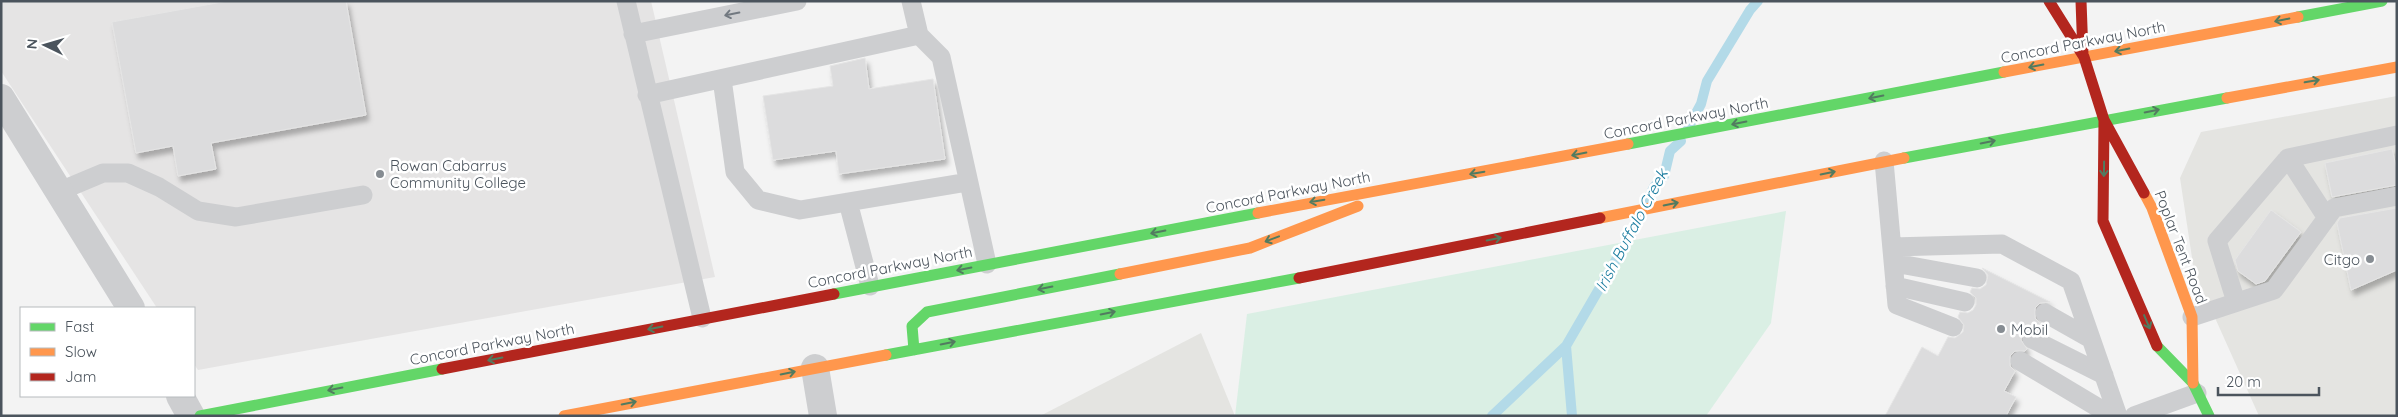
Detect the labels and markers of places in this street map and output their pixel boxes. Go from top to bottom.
place label: Rowan Cabarrus Community College [390,156,526,192]
marker: Rowan Cabarrus Community College [374,168,386,180]
place label: Citgo [2324,250,2360,269]
marker: Citgo [2364,253,2376,265]
place label: Mobil [2011,320,2048,339]
marker: Mobil [1995,323,2007,335]

